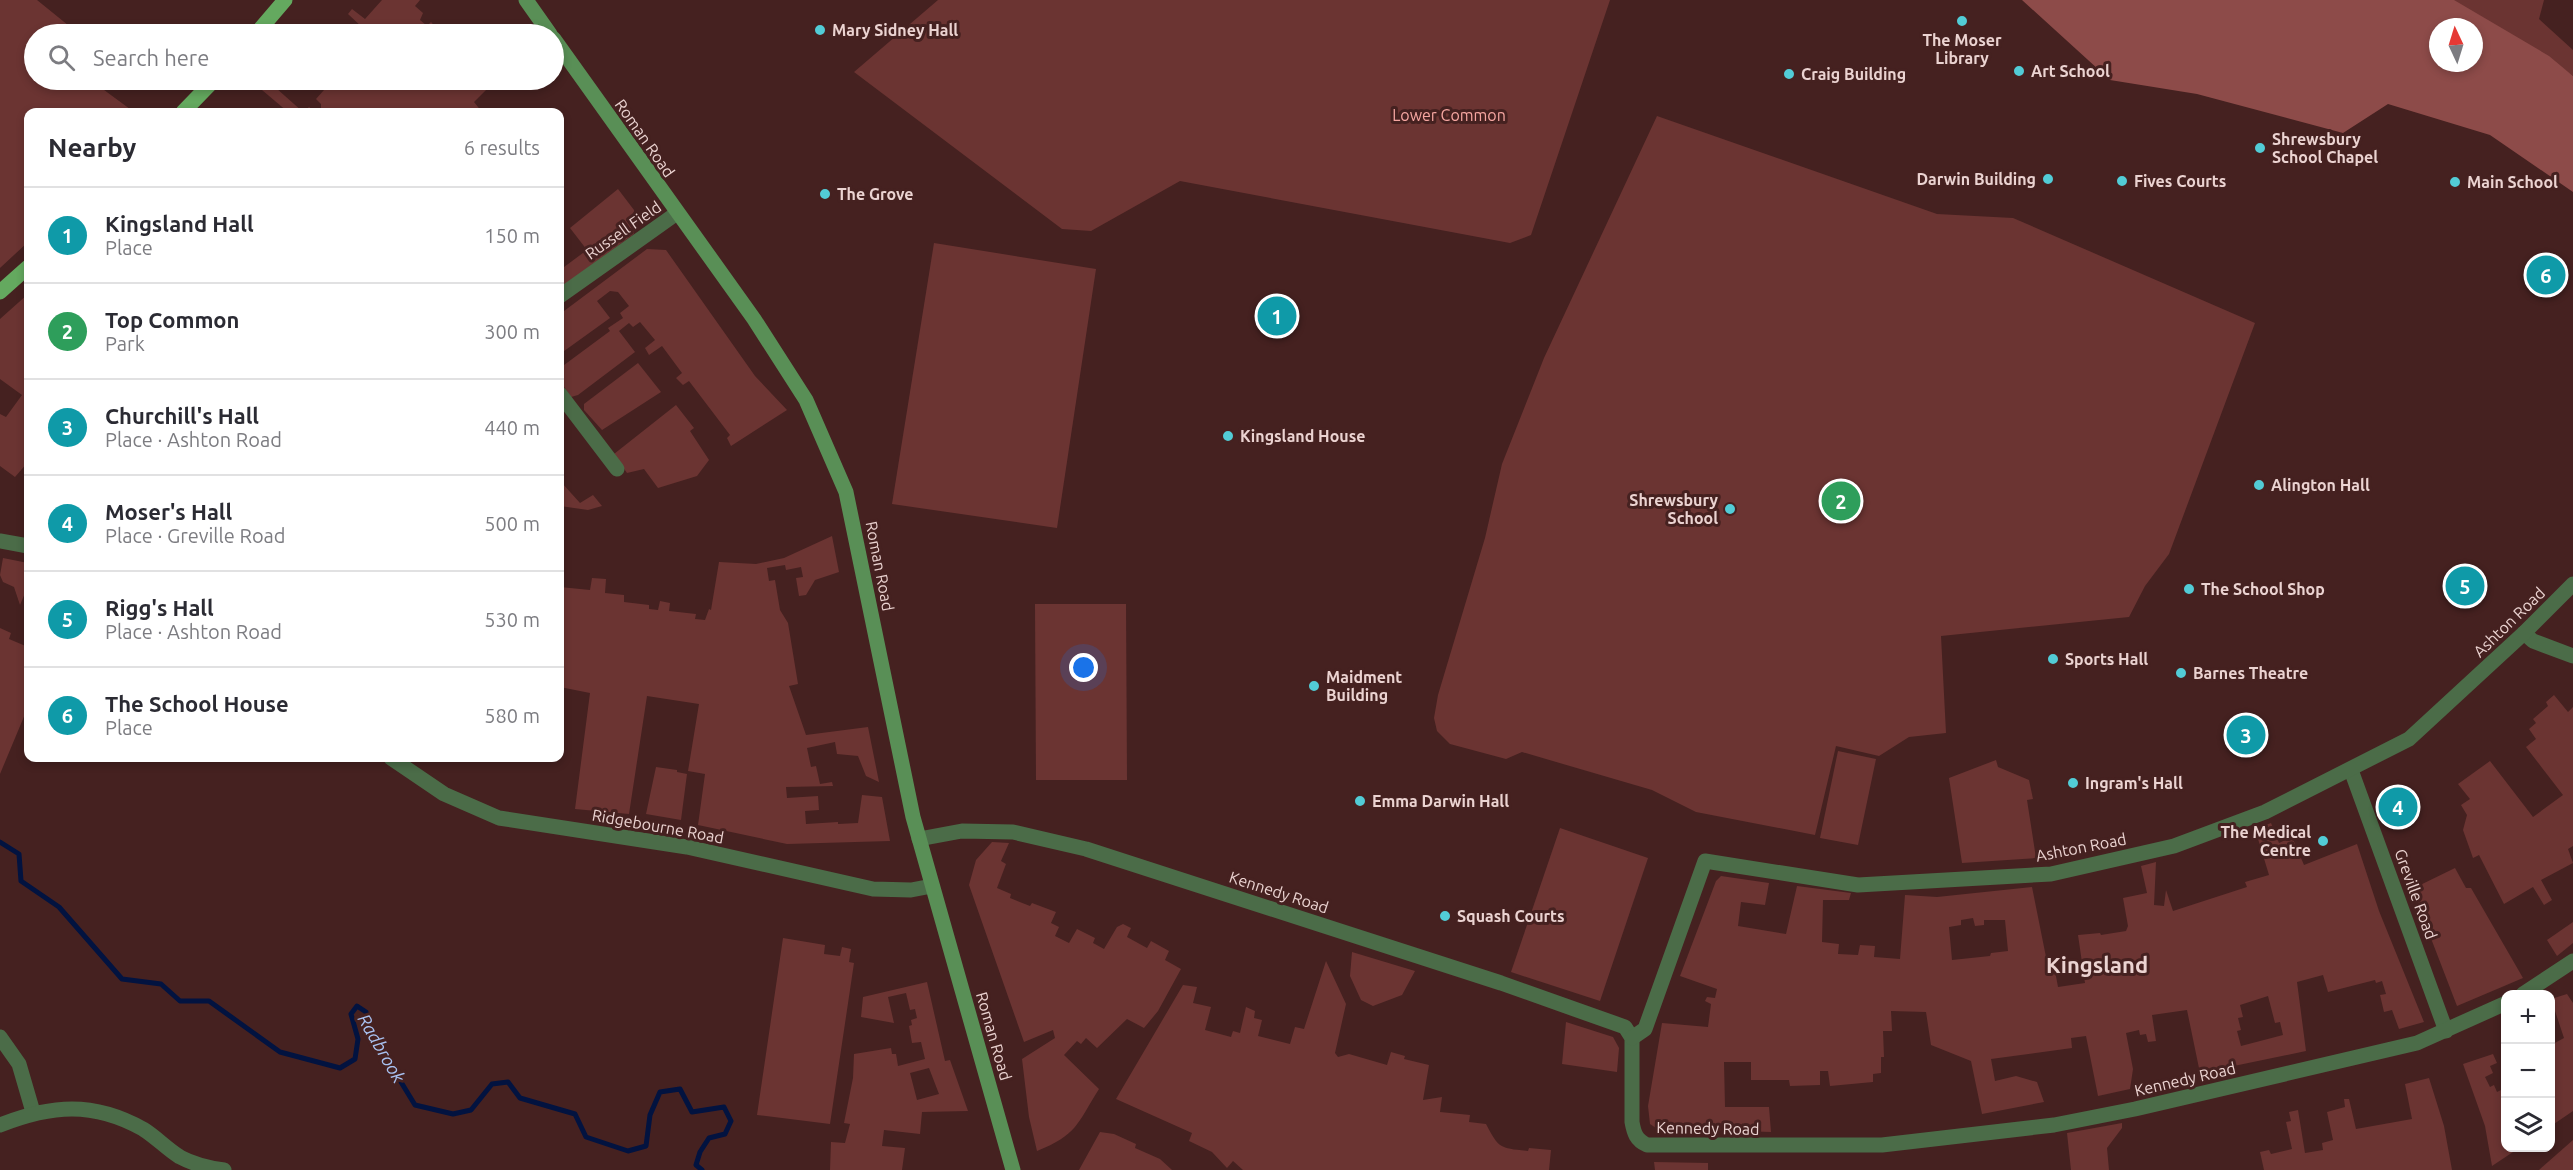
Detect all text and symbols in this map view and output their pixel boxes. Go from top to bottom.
marker: The Moser Library [1955,14,1969,28]
north arrow [2429,18,2483,72]
place label: Mary Sidney Hall [832,21,958,39]
marker: Mary Sidney Hall [813,23,827,37]
search box [24,24,564,90]
place label: The Moser Library [1922,31,2002,67]
icon: search [45,41,78,74]
text: Search here [93,45,209,70]
place label: Art School [2031,62,2110,80]
marker: Art School [2012,64,2026,78]
place label: Craig Building [1801,65,1906,83]
marker: Craig Building [1782,67,1796,81]
street label: Roman Road [612,96,678,180]
park label: Lower Common [1392,106,1506,124]
place label: Shrewsbury School Chapel [2272,130,2378,166]
text: Nearby [48,133,136,162]
text: 6 results [464,136,540,159]
marker: Shrewsbury School Chapel [2253,141,2267,155]
place label: Darwin Building [1916,170,2036,188]
marker: Darwin Building [2041,172,2055,186]
place label: Fives Courts [2134,172,2226,190]
place label: Main School [2467,173,2558,191]
marker: Fives Courts [2115,174,2129,188]
marker: Main School [2448,175,2462,189]
place label: The Grove [837,185,914,203]
marker: The Grove [818,187,832,201]
street label: Russell Field [582,197,664,263]
text: Kingsland Hall [105,211,254,236]
text: 1 [62,224,73,247]
text: 150 m [484,224,540,247]
text: Place [105,236,153,259]
pin: 6 [2526,252,2566,298]
pin: 1 [1258,294,1296,338]
text: Top Common [105,307,239,332]
text: 2 [62,320,73,343]
text: 300 m [484,320,540,343]
text: Park [105,332,145,355]
text: Churchill's Hall [105,403,259,428]
text: 3 [62,416,73,439]
text: 440 m [484,416,540,439]
place label: Kingsland House [1240,427,1365,445]
text: Place · Ashton Road [105,428,282,451]
marker: Kingsland House [1221,429,1235,443]
place label: Alington Hall [2271,476,2370,494]
pin: 2 [1822,478,1860,524]
marker: Alington Hall [2252,478,2266,492]
place label: Shrewsbury School [1629,491,1719,527]
text: Moser's Hall [105,499,232,524]
marker: Shrewsbury School [1723,502,1737,516]
text: 4 [62,512,73,535]
text: 500 m [484,512,540,535]
street label: Roman Road [862,520,898,612]
text: Place · Greville Road [105,524,286,547]
pin: 5 [2446,564,2484,608]
place label: The School Shop [2201,580,2325,598]
marker: The School Shop [2182,582,2196,596]
street label: Ashton Road [2470,584,2548,660]
text: Rigg's Hall [105,595,214,620]
text: 5 [62,608,73,631]
text: 530 m [484,608,540,631]
text: Place · Ashton Road [105,620,282,643]
place label: Sports Hall [2065,650,2148,668]
marker: Sports Hall [2046,652,2060,666]
your location [1069,653,1098,682]
place label: Barnes Theatre [2193,664,2308,682]
marker: Barnes Theatre [2174,666,2188,680]
place label: Maidment Building [1326,668,1402,704]
marker: Maidment Building [1307,679,1321,693]
text: The School House [105,691,289,716]
text: 6 [62,704,73,727]
text: 580 m [484,704,540,727]
pin: 3 [2226,712,2266,758]
text: Place [105,716,153,739]
place label: Ingram's Hall [2085,774,2183,792]
marker: Ingram's Hall [2066,776,2080,790]
pin: 4 [2378,784,2418,830]
place label: Emma Darwin Hall [1372,792,1509,810]
marker: Emma Darwin Hall [1353,794,1367,808]
street label: Ridgebourne Road [591,806,725,846]
place label: The Medical Centre [2220,823,2311,859]
street label: Ashton Road [2034,829,2128,865]
marker: The Medical Centre [2316,834,2330,848]
street label: Greville Road [2391,846,2441,942]
street label: Kennedy Road [1227,868,1331,916]
place label: Squash Courts [1457,907,1565,925]
marker: Squash Courts [1438,909,1452,923]
district label: Kingsland [2046,952,2148,977]
street label: Roman Road [973,990,1015,1082]
map controls [2501,990,2555,1152]
button: + [2501,990,2555,1044]
water label: Radbrook [354,1010,410,1087]
button: − [2501,1044,2555,1098]
street label: Kennedy Road [2133,1059,2237,1099]
button: layers [2501,1098,2555,1152]
street label: Kennedy Road [1656,1118,1760,1138]

